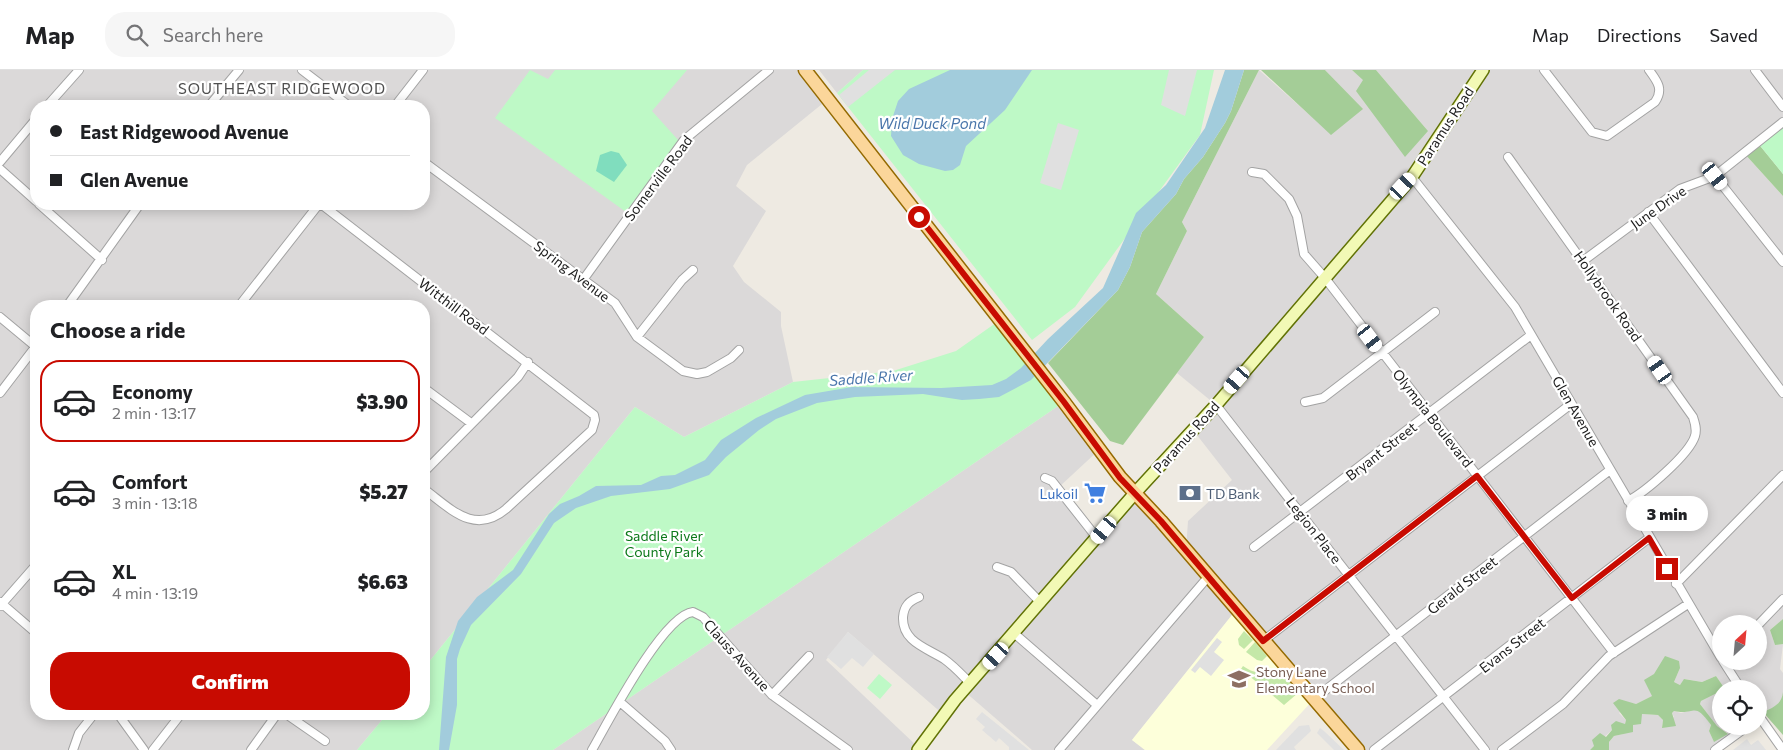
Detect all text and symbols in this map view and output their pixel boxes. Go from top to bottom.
search box [105,12,455,57]
text: Map [25,20,75,49]
icon: search [123,21,151,49]
text: Search here [163,23,263,46]
text: Map [1532,24,1569,46]
text: Directions [1597,24,1681,46]
text: Saved [1709,24,1758,46]
district label: SOUTHEAST RIDGEWOOD [178,79,386,97]
street label: Paramus Road [1413,83,1477,169]
water label: Wild Duck Pond [878,114,987,132]
text: East Ridgewood Avenue [80,120,289,143]
street label: Somerville Road [620,132,696,224]
car [1699,160,1730,192]
text: Glen Avenue [80,168,188,191]
car [1387,170,1418,202]
street label: June Drive [1627,182,1689,232]
route start [908,206,930,228]
street label: Spring Avenue [531,237,613,305]
street label: Hollybrook Road [1570,247,1646,345]
street label: Witthill Road [416,274,492,338]
text: Choose a ride [50,316,185,343]
car [1354,322,1385,354]
car [1645,353,1674,387]
car [1221,364,1252,396]
water label: Saddle River [829,365,914,389]
street label: Olympia Boulevard [1389,365,1477,471]
street label: Glen Avenue [1549,373,1603,449]
icon: car [52,379,97,424]
text: Economy [112,380,193,403]
text: $3.90 [356,390,408,413]
street label: Paramus Road [1149,398,1223,476]
text: 2 min · 13:17 [112,403,196,422]
street label: Bryant Street [1342,418,1420,484]
icon: car [52,469,97,514]
text: Comfort [112,470,188,493]
text: $5.27 [359,480,408,503]
supermarket icon: Lukoil [1082,480,1108,506]
bank icon: TD Bank [1177,480,1203,506]
place label: Lukoil [1039,485,1078,502]
place label: TD Bank [1206,485,1260,502]
text: 3 min · 13:18 [112,493,198,512]
street label: Legion Place [1283,493,1345,567]
callout: 3 min [1626,496,1708,532]
text: 3 min [1647,504,1687,523]
car [1088,514,1119,546]
park label: Saddle River County Park [625,527,704,560]
street label: Gerald Street [1424,552,1501,618]
route end [1656,558,1678,580]
icon: car [52,559,97,604]
text: XL [112,560,137,583]
text: $6.63 [357,570,408,593]
text: 4 min · 13:19 [112,583,198,602]
street label: Evans Street [1476,614,1549,676]
north arrow [1712,615,1768,670]
map controls [1712,615,1767,735]
street label: Clauss Avenue [700,616,774,694]
car [980,640,1011,672]
button: Confirm [50,652,410,710]
place label: Stony Lane Elementary School [1256,663,1375,696]
school or university icon: Stony Lane Elementary School [1226,666,1252,692]
button: locate [1712,680,1767,735]

